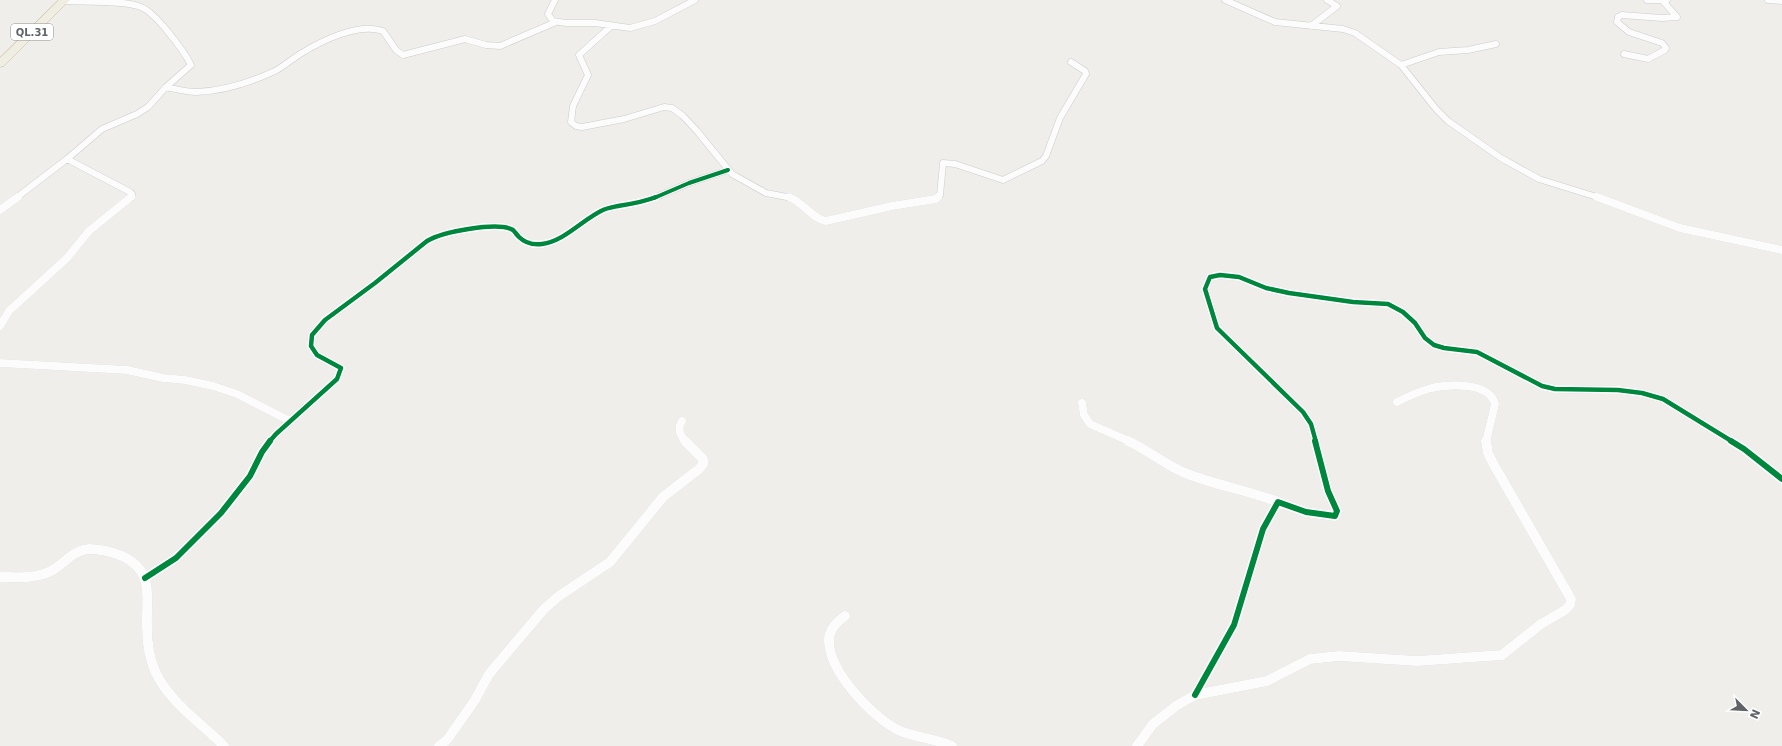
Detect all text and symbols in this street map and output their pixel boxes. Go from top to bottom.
road number: QL.31 [11,24,53,40]
north arrow [1726,690,1766,730]
text: N [1747,707,1762,721]

